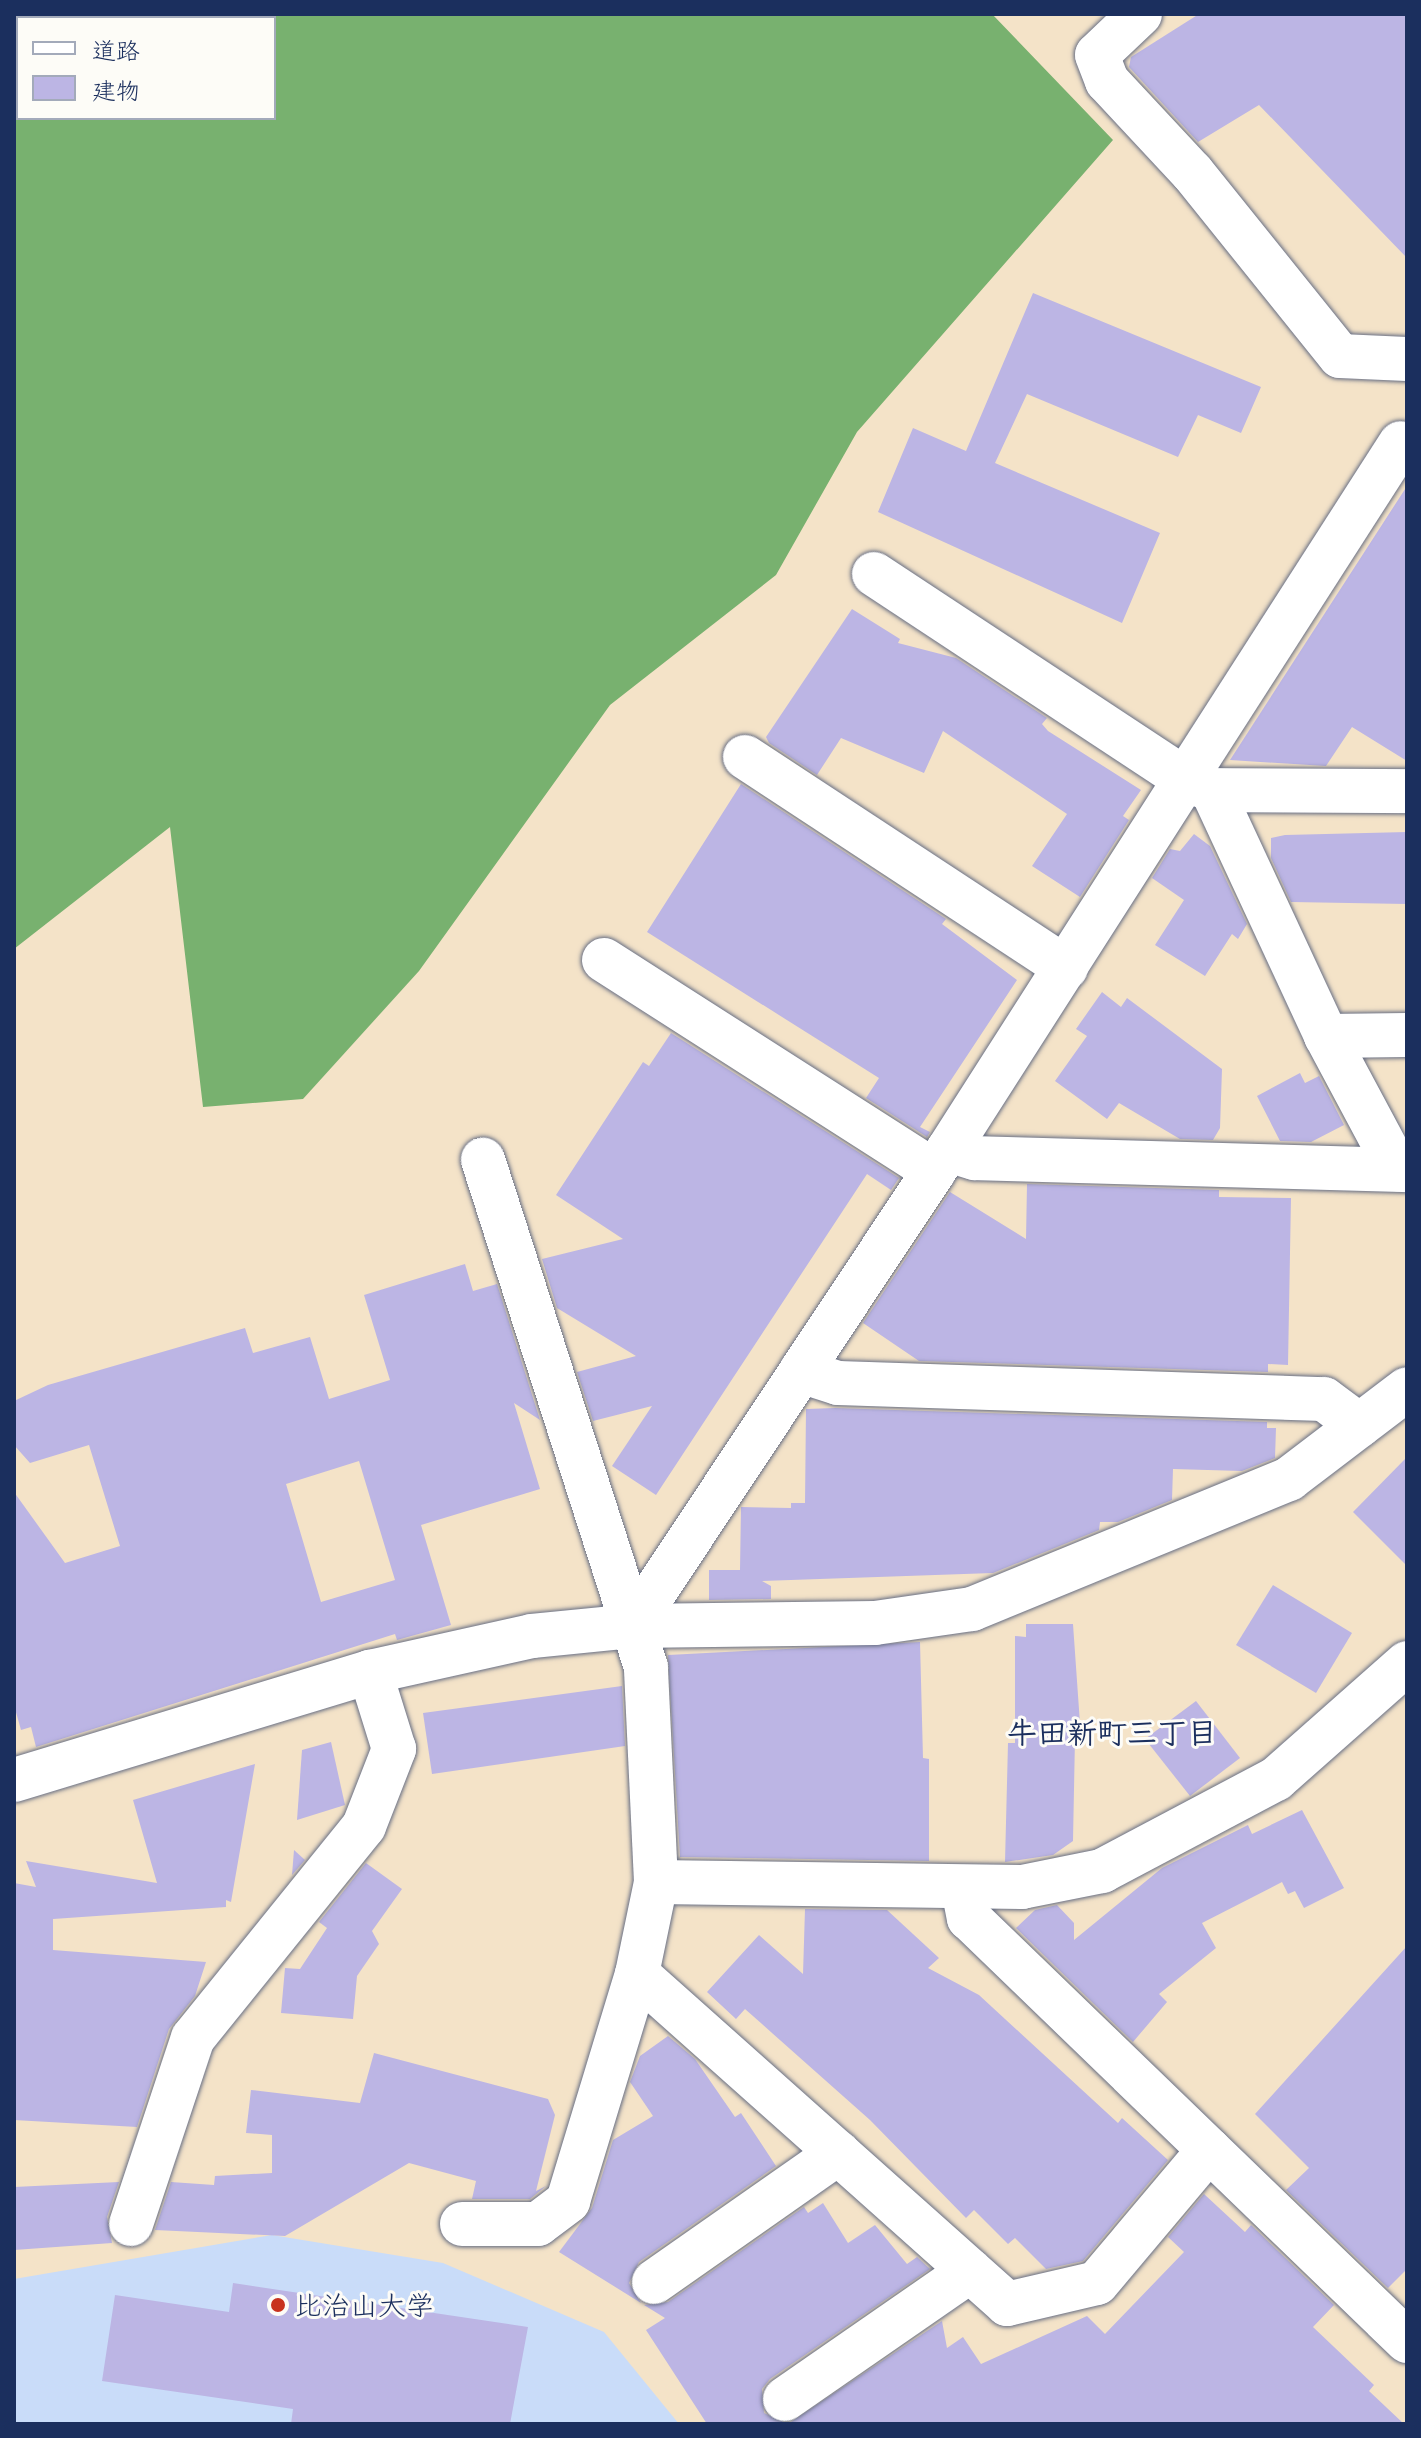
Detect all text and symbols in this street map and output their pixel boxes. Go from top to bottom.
legend [16,16,276,120]
text: 道路 [92,34,140,66]
text: 建物 [92,74,140,106]
district label: 牛田新町三丁目 [1007,1714,1217,1750]
place label: 比治山大学 [294,2288,434,2322]
marker: 比治山大学 [269,2296,287,2314]

